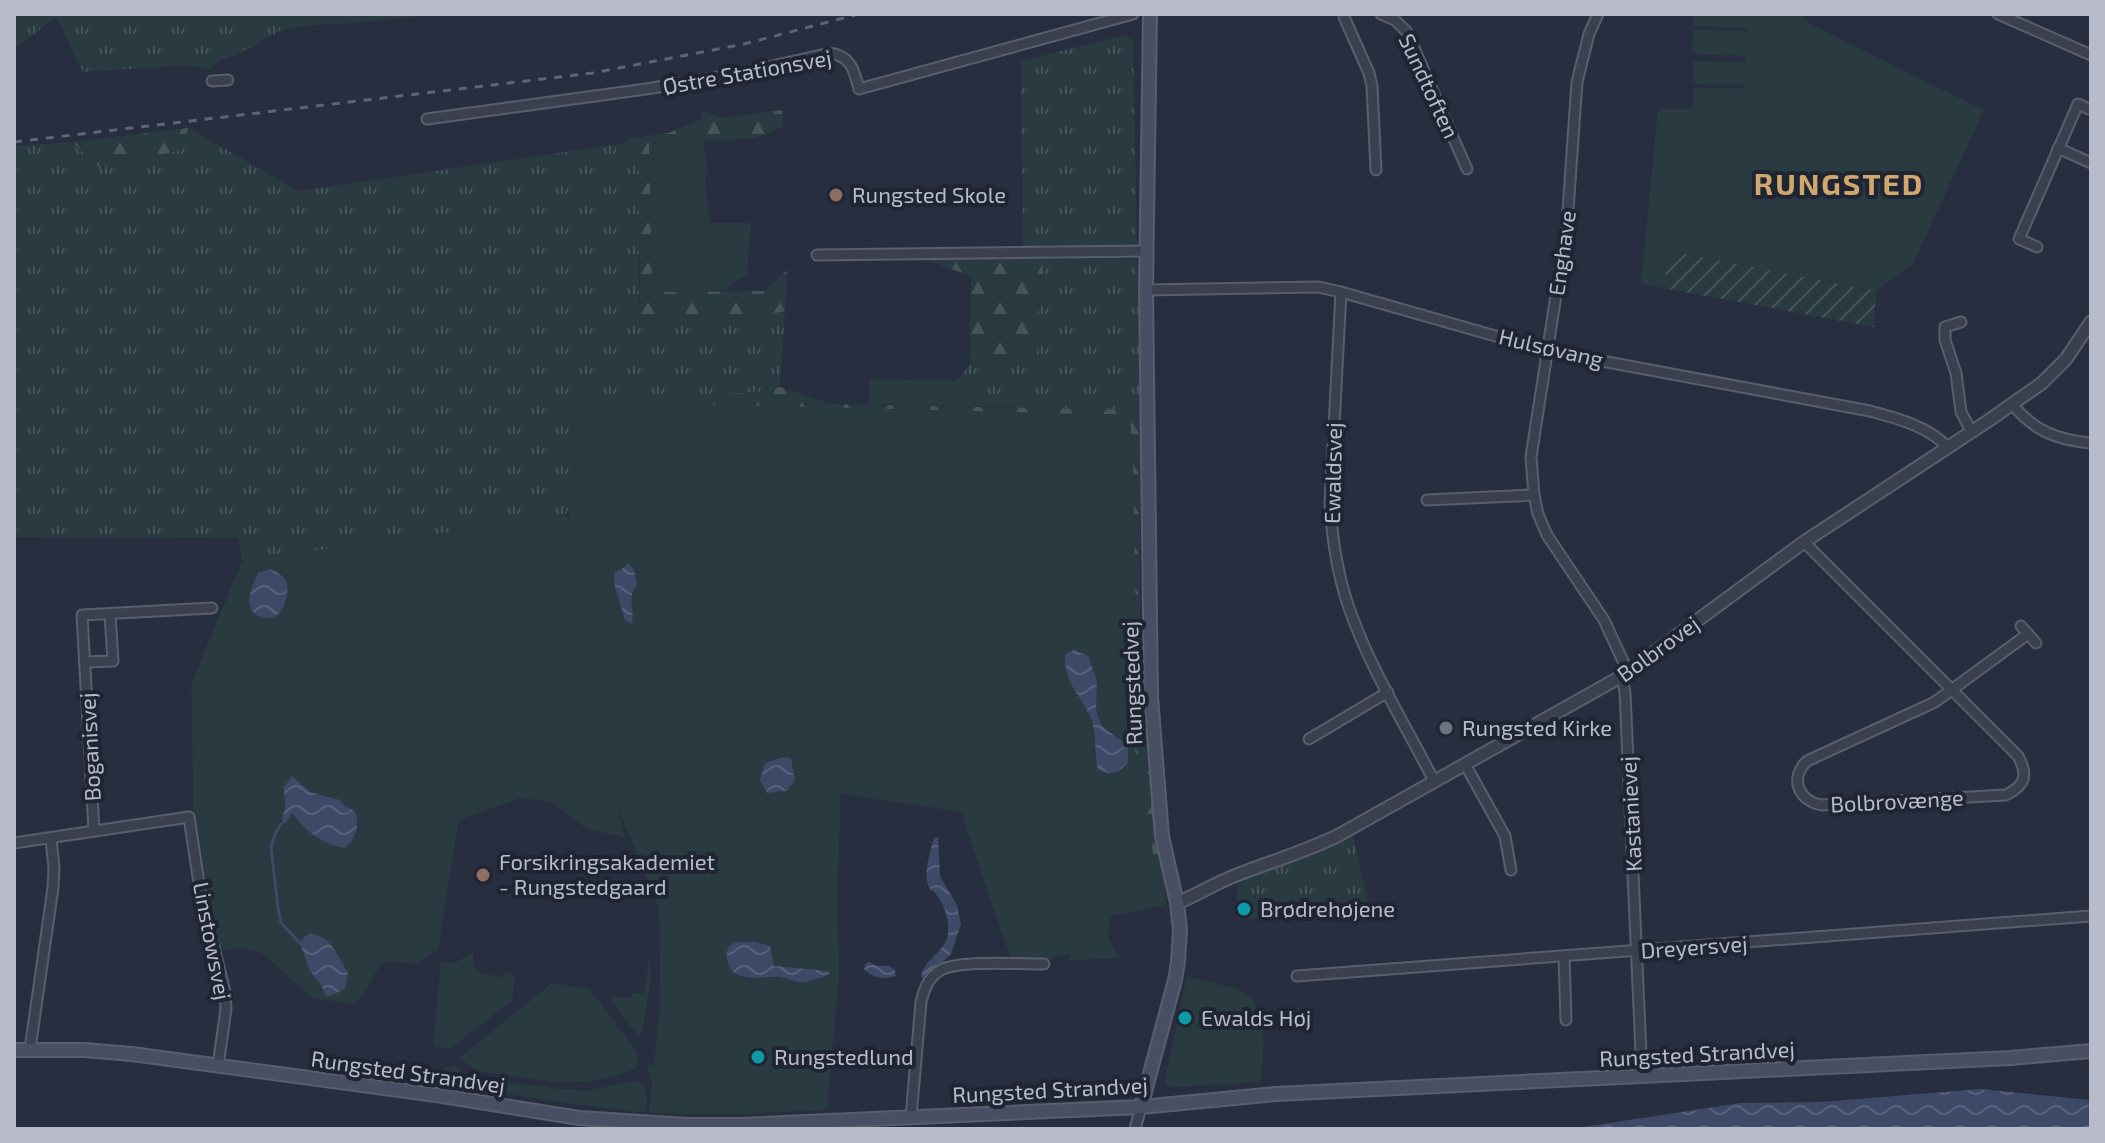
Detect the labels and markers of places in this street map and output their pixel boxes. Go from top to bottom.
place label: Rungsted Skole [852,181,1006,207]
marker: Rungsted Skole [827,186,845,204]
place label: Rungsted Kirke [1462,714,1612,740]
marker: Rungsted Kirke [1437,719,1455,737]
place label: Forsikringsakademiet - Rungstedgaard [499,848,715,899]
marker: Forsikringsakademiet - Rungstedgaard [474,866,492,884]
place label: Brødrehøjene [1260,895,1395,922]
marker: Brødrehøjene [1235,900,1253,918]
place label: Ewalds Høj [1201,1004,1311,1031]
marker: Ewalds Høj [1176,1009,1194,1027]
place label: Rungstedlund [774,1043,914,1069]
marker: Rungstedlund [749,1048,767,1066]

